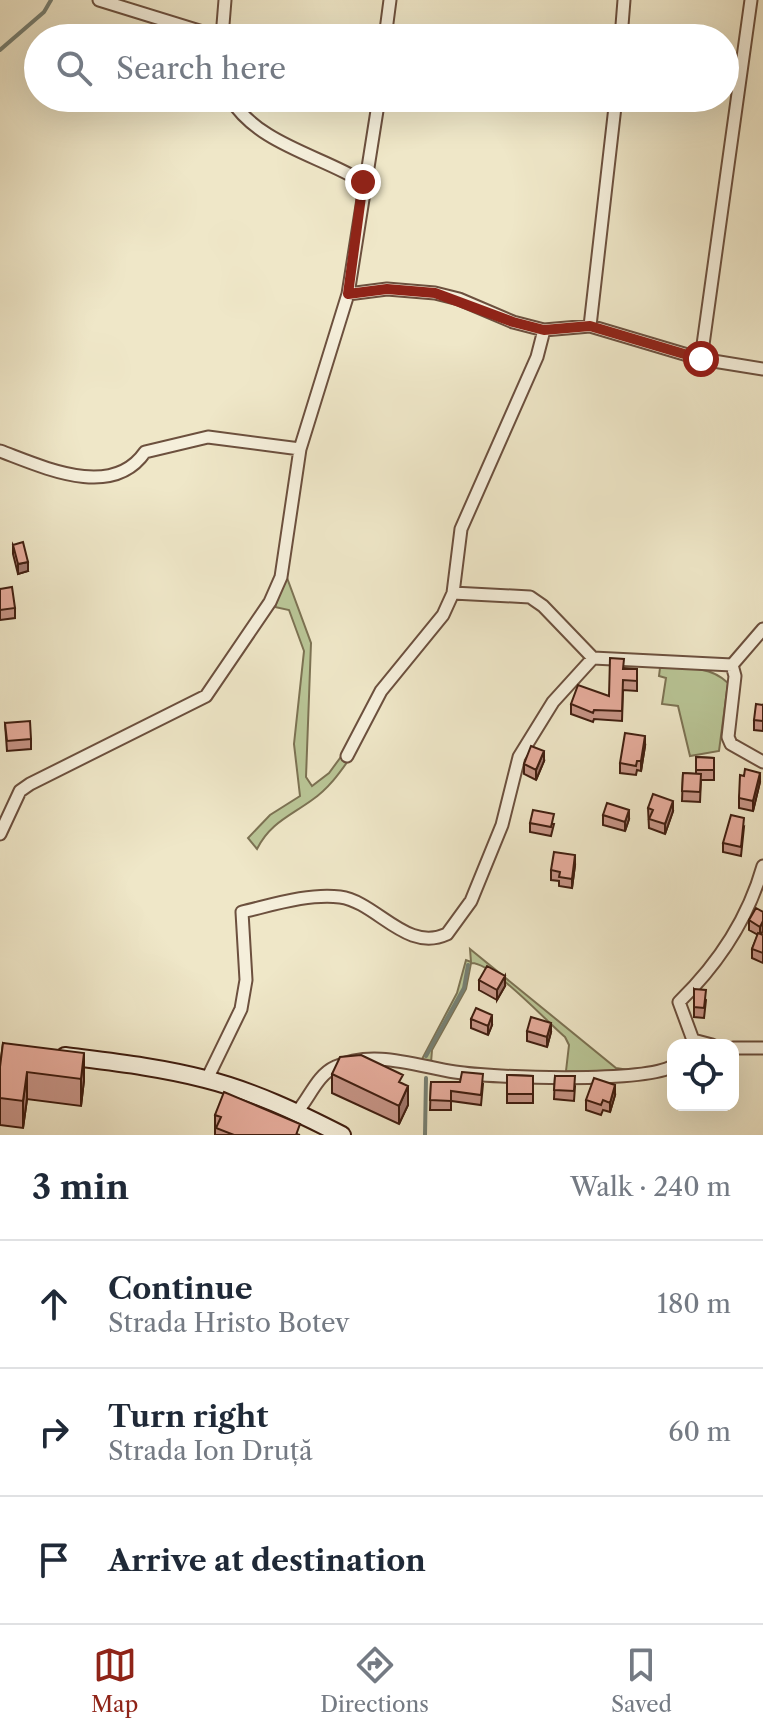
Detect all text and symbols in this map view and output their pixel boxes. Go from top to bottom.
search box [24,24,739,112]
icon: search [52,46,96,90]
text: Search here [116,50,286,87]
route end [345,164,381,200]
route start [683,341,719,377]
map controls [667,1039,739,1111]
button: locate [667,1039,739,1111]
text: 3 min [32,1166,129,1208]
text: Walk · 240 m [570,1171,731,1203]
text: Continue [108,1270,253,1307]
icon: ahead [32,1282,76,1326]
text: 180 m [657,1288,731,1320]
text: Strada Hristo Botev [108,1307,349,1339]
text: Turn right [108,1398,268,1435]
icon: right [32,1410,76,1454]
text: 60 m [668,1416,731,1448]
text: Strada Ion Druță [108,1435,313,1467]
icon: arrive [32,1538,76,1582]
text: Arrive at destination [108,1542,426,1579]
tab: Map [91,1643,138,1718]
tab: Directions [320,1643,429,1718]
tab: Saved [611,1643,672,1718]

